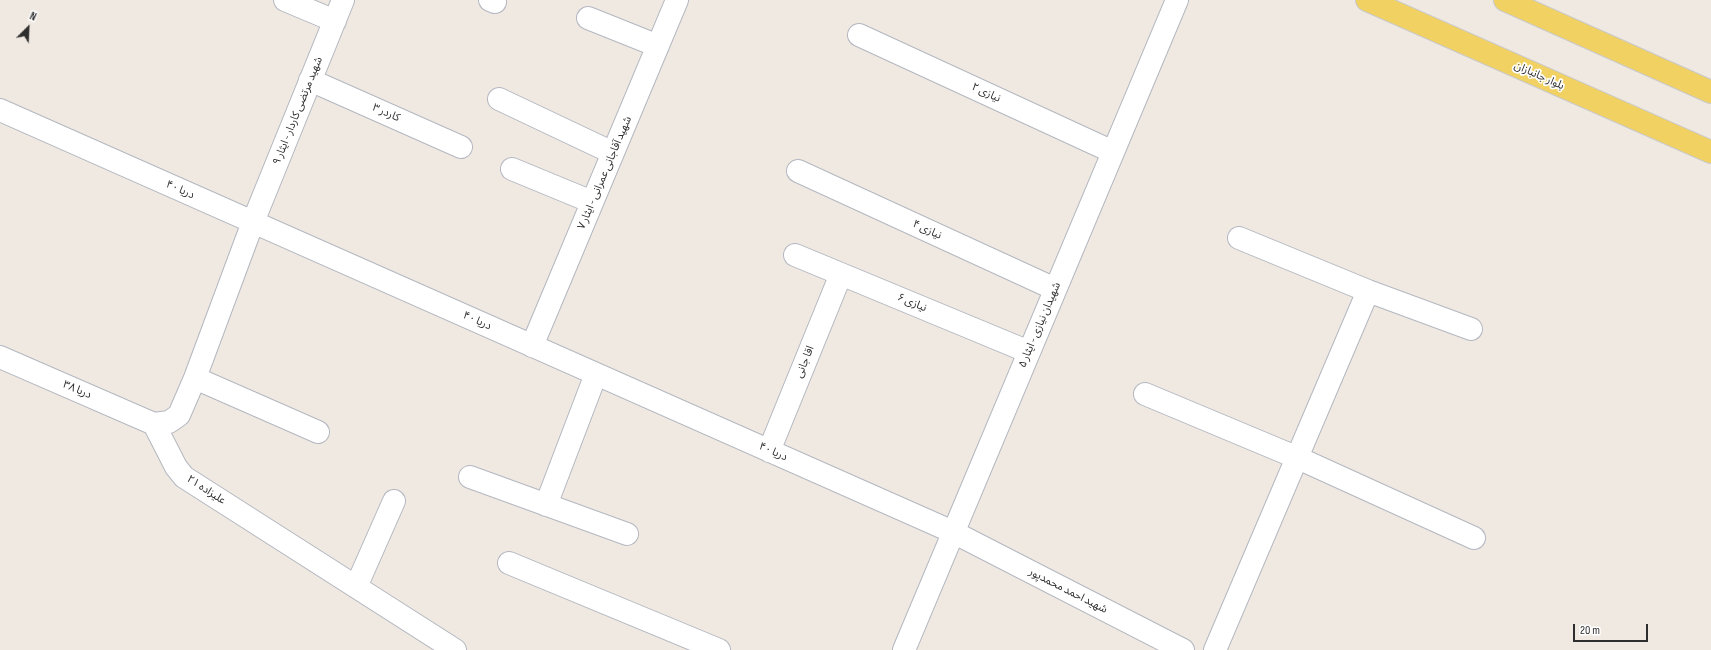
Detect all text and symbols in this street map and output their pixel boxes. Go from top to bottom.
north arrow [8,8,48,48]
text: N [28,9,38,24]
street label: شهید مرتضی کاردار - ایثار ۹ [270,55,326,167]
street label: بلوار جانبازان [1512,59,1566,93]
street label: نیازی ۲ [969,81,1003,105]
street label: کاردر ۳ [370,101,402,125]
street label: شهید آقاجانی عمرانی - ایثار ۷ [575,114,635,232]
street label: دریا ۴۰ [164,178,196,202]
street label: نیازی ۴ [910,218,944,242]
street label: شهیدان نیازی - ایثار ۵ [1016,280,1064,370]
street label: نیازی ۶ [895,291,929,315]
street label: دریا ۴۰ [461,309,493,333]
street label: اقا جانی [793,344,817,380]
street label: دریا ۳۸ [61,378,93,402]
street label: دریا ۴۰ [757,440,789,464]
street label: علیزاده ۲۱ [184,473,228,507]
street label: شهید احمد محمدپور [1026,565,1110,617]
scale bar [1575,616,1650,642]
text: 20 m [1580,623,1600,638]

